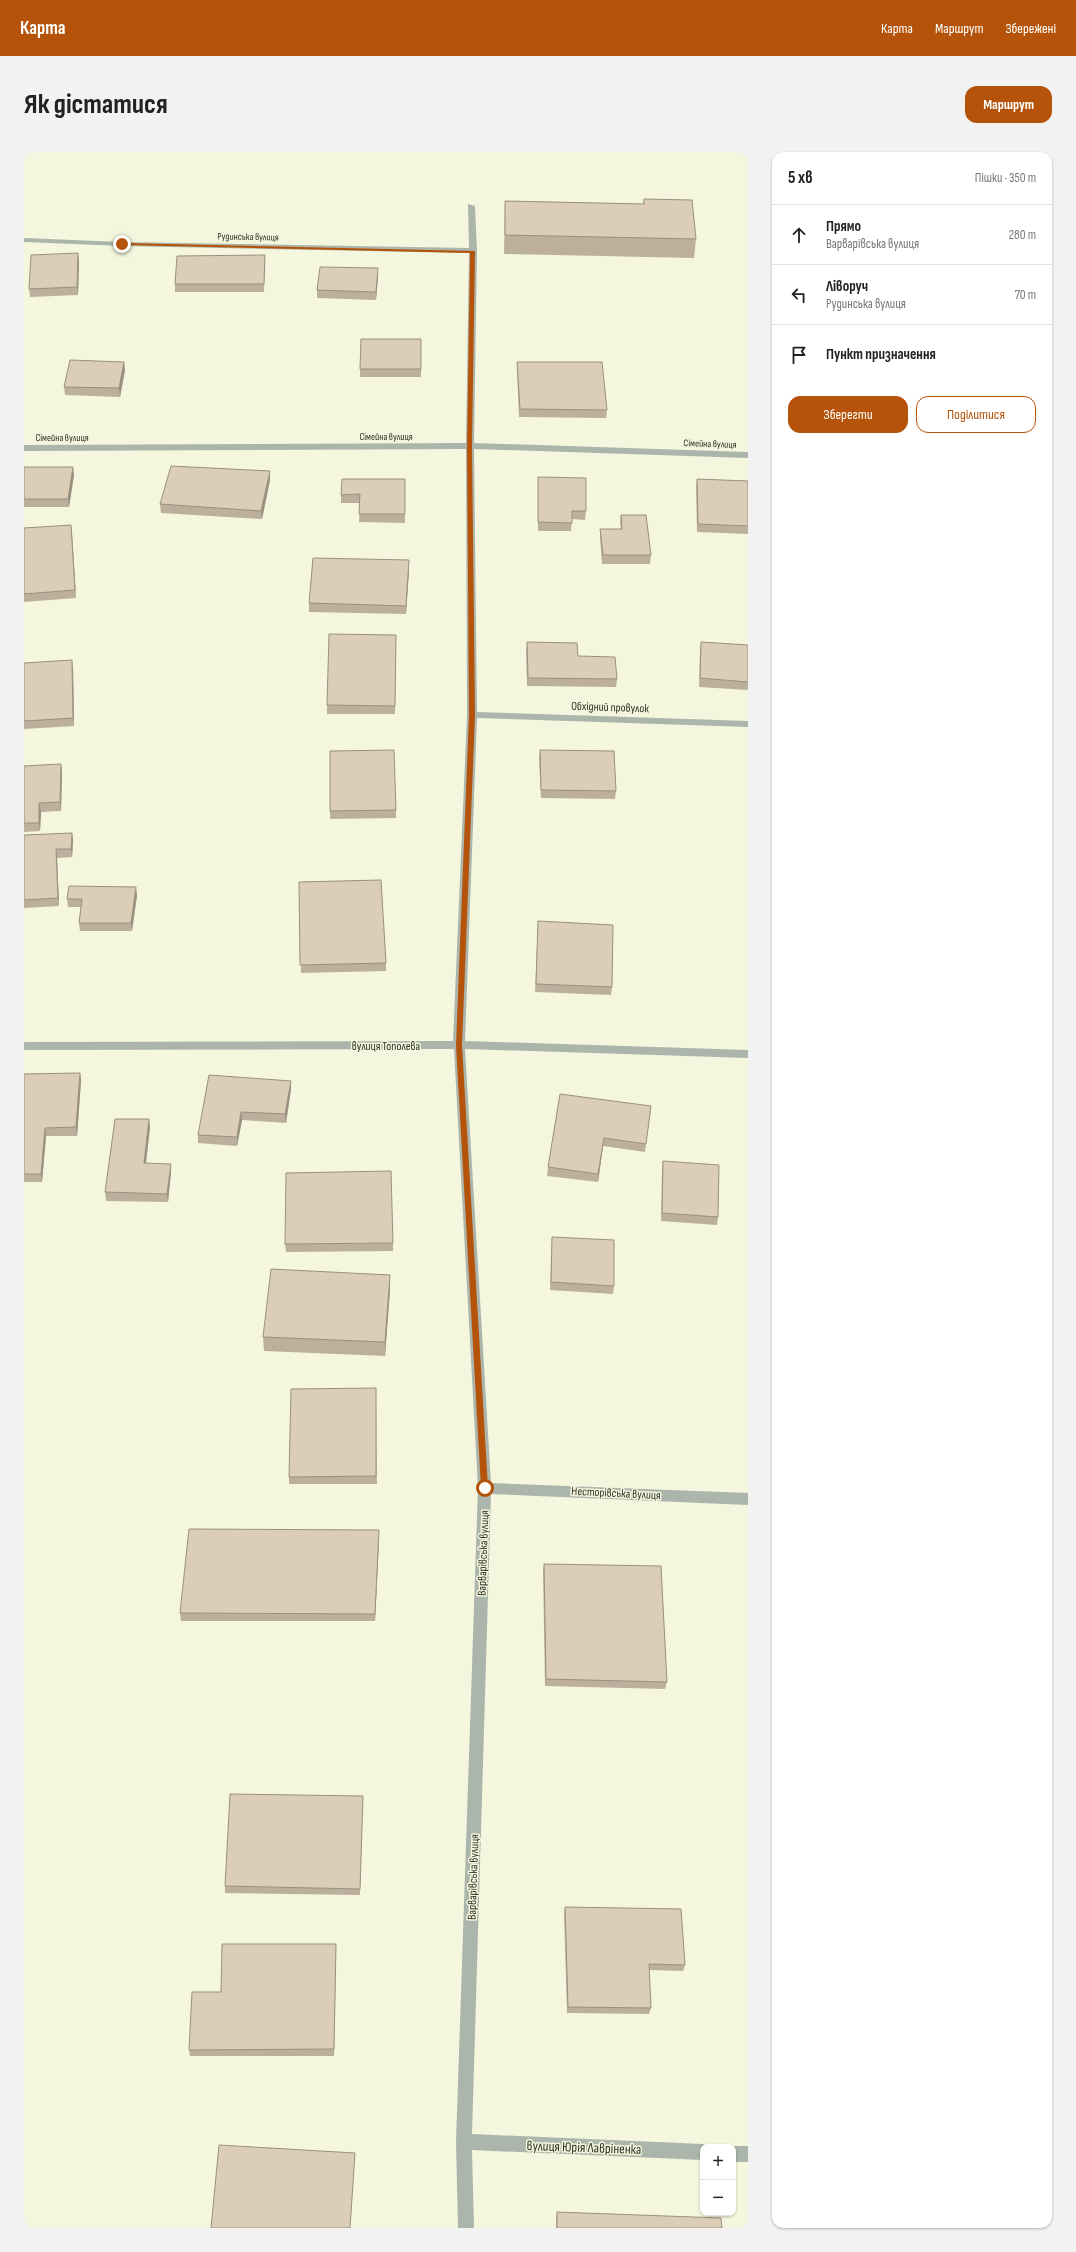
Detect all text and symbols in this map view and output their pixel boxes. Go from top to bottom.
text: Карта [20,17,66,40]
text: Карта [881,20,913,37]
text: Маршрут [935,20,983,37]
text: Збережені [1005,20,1056,37]
button: Маршрут [965,86,1052,123]
text: Як дістатися [24,88,168,121]
text: 5 хв [788,168,813,188]
text: Пішки · 350 m [975,170,1036,186]
text: Прямо [826,217,861,236]
icon: ahead [788,224,810,246]
text: 280 m [1009,227,1036,243]
street label: Рудинська вулиця [217,230,279,244]
route end [113,235,131,253]
text: Варварівська вулиця [826,236,919,252]
text: Ліворуч [826,277,868,296]
icon: left [788,284,810,306]
text: 70 m [1015,287,1036,303]
text: Рудинська вулиця [826,296,906,312]
icon: arrive [788,344,810,366]
text: Пункт призначення [826,345,936,364]
button: Зберегти [788,396,908,433]
button: Поділитися [916,396,1036,433]
street label: Сімейна вулиця [359,431,413,443]
street label: Сімейна вулиця [35,432,89,444]
street label: Сімейна вулиця [683,437,737,451]
street label: Обхідний провулок [571,699,650,716]
street label: вулиця Тополева [352,1039,421,1054]
route start [476,1479,494,1497]
street label: Несторівська вулиця [571,1484,661,1503]
street label: Варварівська вулиця [475,1510,493,1596]
street label: Варварівська вулиця [465,1834,483,1920]
street label: вулиця Юрія Лавріненка [526,2137,642,2158]
map controls [700,2144,736,2216]
button: + [700,2144,736,2180]
button: − [700,2180,736,2216]

